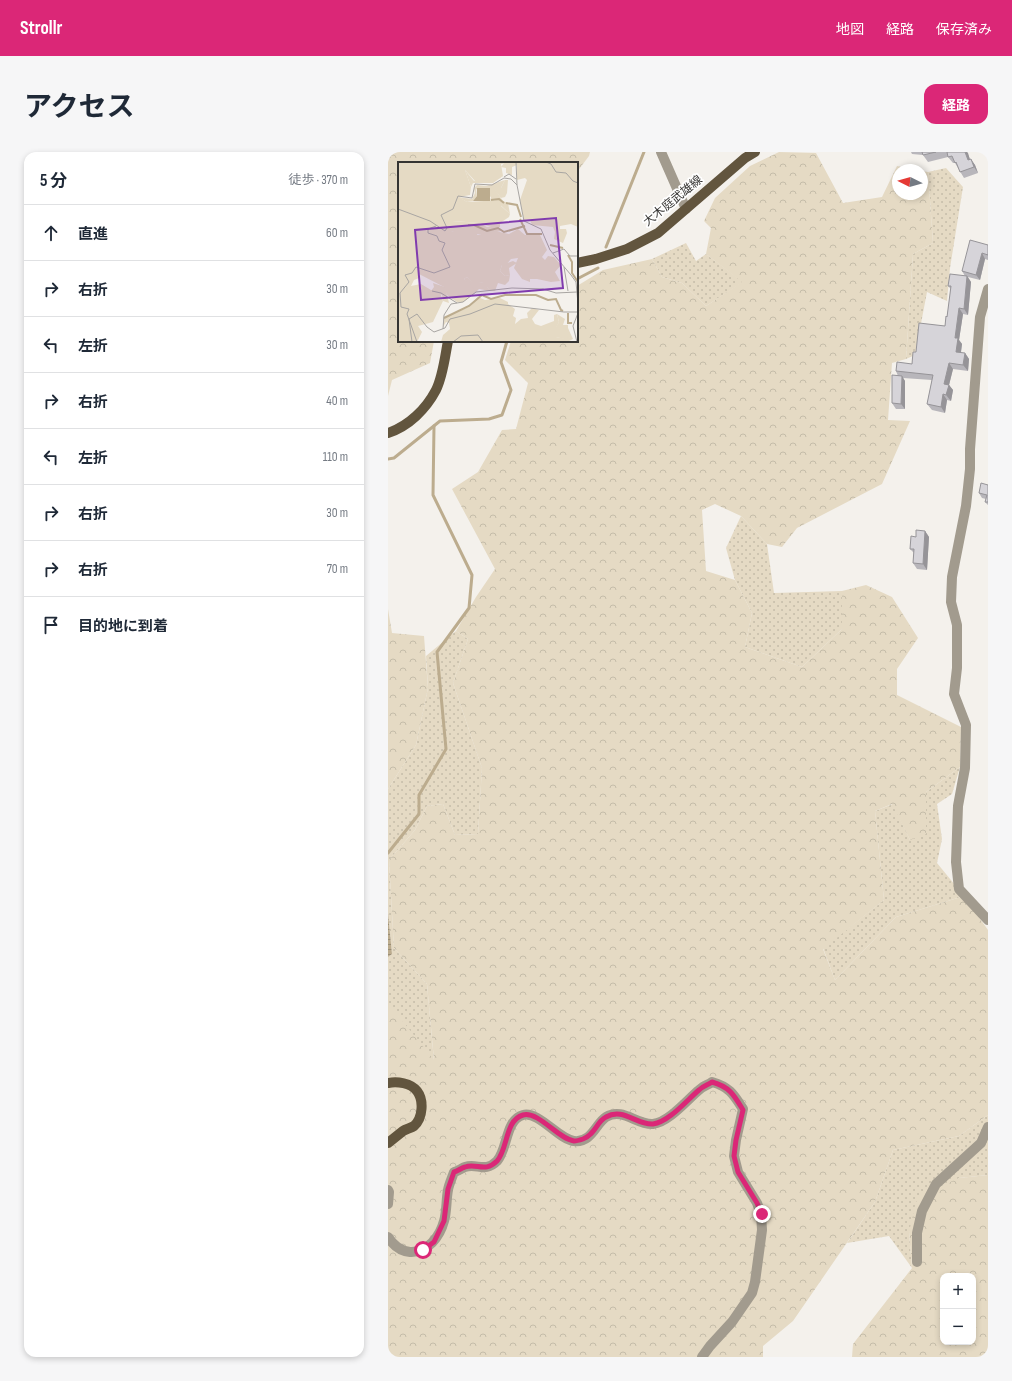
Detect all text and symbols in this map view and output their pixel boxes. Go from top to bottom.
text: Strollr [20,17,62,40]
text: 地図 [836,21,864,38]
text: 経路 [886,21,914,38]
text: 保存済み [936,21,992,38]
button: 経路 [924,84,988,124]
text: アクセス [24,91,135,124]
inset map [398,162,578,342]
north arrow [892,164,928,200]
text: 5 分 [40,171,67,191]
text: 徒歩 · 370 m [288,172,348,188]
street label: 大木庭武雄線 [640,173,706,229]
icon: ahead [40,222,62,244]
text: 直進 [78,225,108,244]
text: 60 m [326,225,348,241]
icon: right [40,278,62,300]
text: 右折 [78,281,108,300]
text: 30 m [326,281,348,297]
icon: left [40,334,62,356]
text: 左折 [78,337,108,356]
text: 30 m [326,337,348,353]
icon: right [40,390,62,412]
text: 右折 [78,393,108,412]
text: 40 m [326,393,348,409]
icon: left [40,446,62,468]
text: 左折 [78,449,108,468]
text: 110 m [323,449,348,465]
icon: right [40,502,62,524]
text: 右折 [78,505,108,524]
text: 30 m [326,505,348,521]
icon: right [40,558,62,580]
text: 右折 [78,561,108,580]
text: 70 m [327,561,348,577]
icon: arrive [40,614,62,636]
text: 目的地に到着 [78,617,168,636]
route end [753,1205,771,1223]
route start [414,1241,432,1259]
map controls [940,1273,976,1345]
button: + [940,1273,976,1309]
button: − [940,1309,976,1345]

